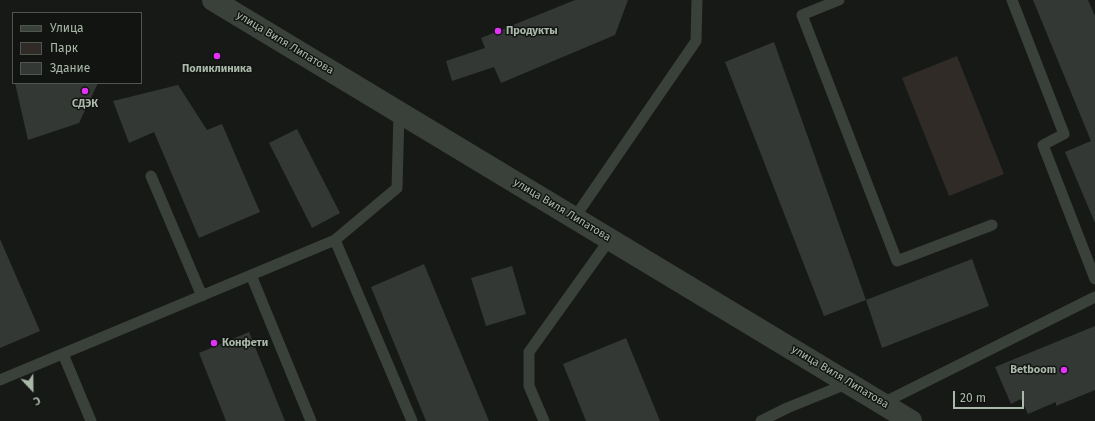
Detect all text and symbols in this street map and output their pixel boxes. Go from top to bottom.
street label: улица Виля Липатова [234,9,336,77]
legend [12,12,142,84]
text: Улица [50,21,84,35]
place label: Продукты [506,24,558,38]
marker: Продукты [493,26,503,36]
text: Парк [50,41,78,55]
marker: Поликлиника [212,51,222,61]
text: Здание [50,61,90,75]
place label: Поликлиника [182,62,252,76]
marker: СДЭК [80,86,90,96]
place label: СДЭК [72,97,98,111]
street label: улица Виля Липатова [511,176,613,244]
place label: Конфети [222,336,268,350]
marker: Конфети [209,338,219,348]
street label: улица Виля Липатова [789,343,891,411]
place label: Betboom [1010,363,1056,377]
marker: Betboom [1059,365,1069,375]
north arrow [12,369,52,409]
scale bar [955,383,1026,409]
text: 20 m [960,391,986,405]
text: С [31,393,42,408]

